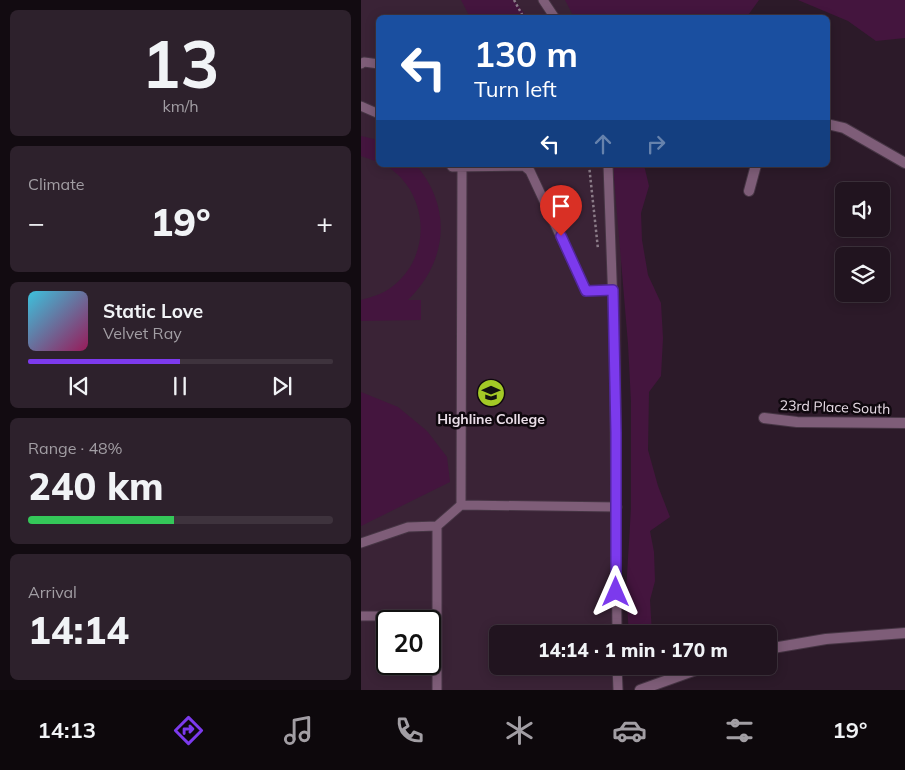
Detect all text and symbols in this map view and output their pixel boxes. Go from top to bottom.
text: 13 [141,23,220,104]
text: 130 m [474,32,578,76]
icon: left [391,35,456,100]
text: Turn left [474,75,557,103]
text: km/h [162,96,199,116]
icon: left [536,130,564,158]
icon: ahead [589,130,617,158]
icon: right [642,130,670,158]
text: Climate [28,174,84,194]
map controls [835,182,890,302]
button: sound [835,182,890,237]
pin [540,185,582,236]
icon: arrive [547,192,575,220]
text: 19° [150,198,211,246]
text: − [28,205,45,240]
text: + [316,205,333,240]
button: layers [835,247,890,302]
text: Static Love [103,299,203,323]
text: Velvet Ray [103,323,182,343]
icon: previous [65,372,93,400]
icon: pause [166,372,194,400]
icon: next [268,372,296,400]
school or university icon: Highline College [476,378,506,408]
street label: 23rd Place South [779,396,891,418]
place label: Highline College [437,410,545,428]
text: Range · 48% [28,438,123,458]
text: 240 km [28,462,164,510]
position arrow [589,565,641,617]
text: Arrival [28,582,77,602]
text: 14:14 [28,606,129,654]
speed limit sign: 20 [376,610,441,675]
text: 14:14 · 1 min · 170 m [538,638,728,662]
icon: directions [171,713,206,748]
icon: music [281,713,316,748]
icon: phone [392,713,427,748]
icon: climate [502,713,537,748]
icon: car [612,713,647,748]
icon: filters [722,713,757,748]
text: 14:13 [38,716,96,744]
text: 19° [833,716,867,744]

